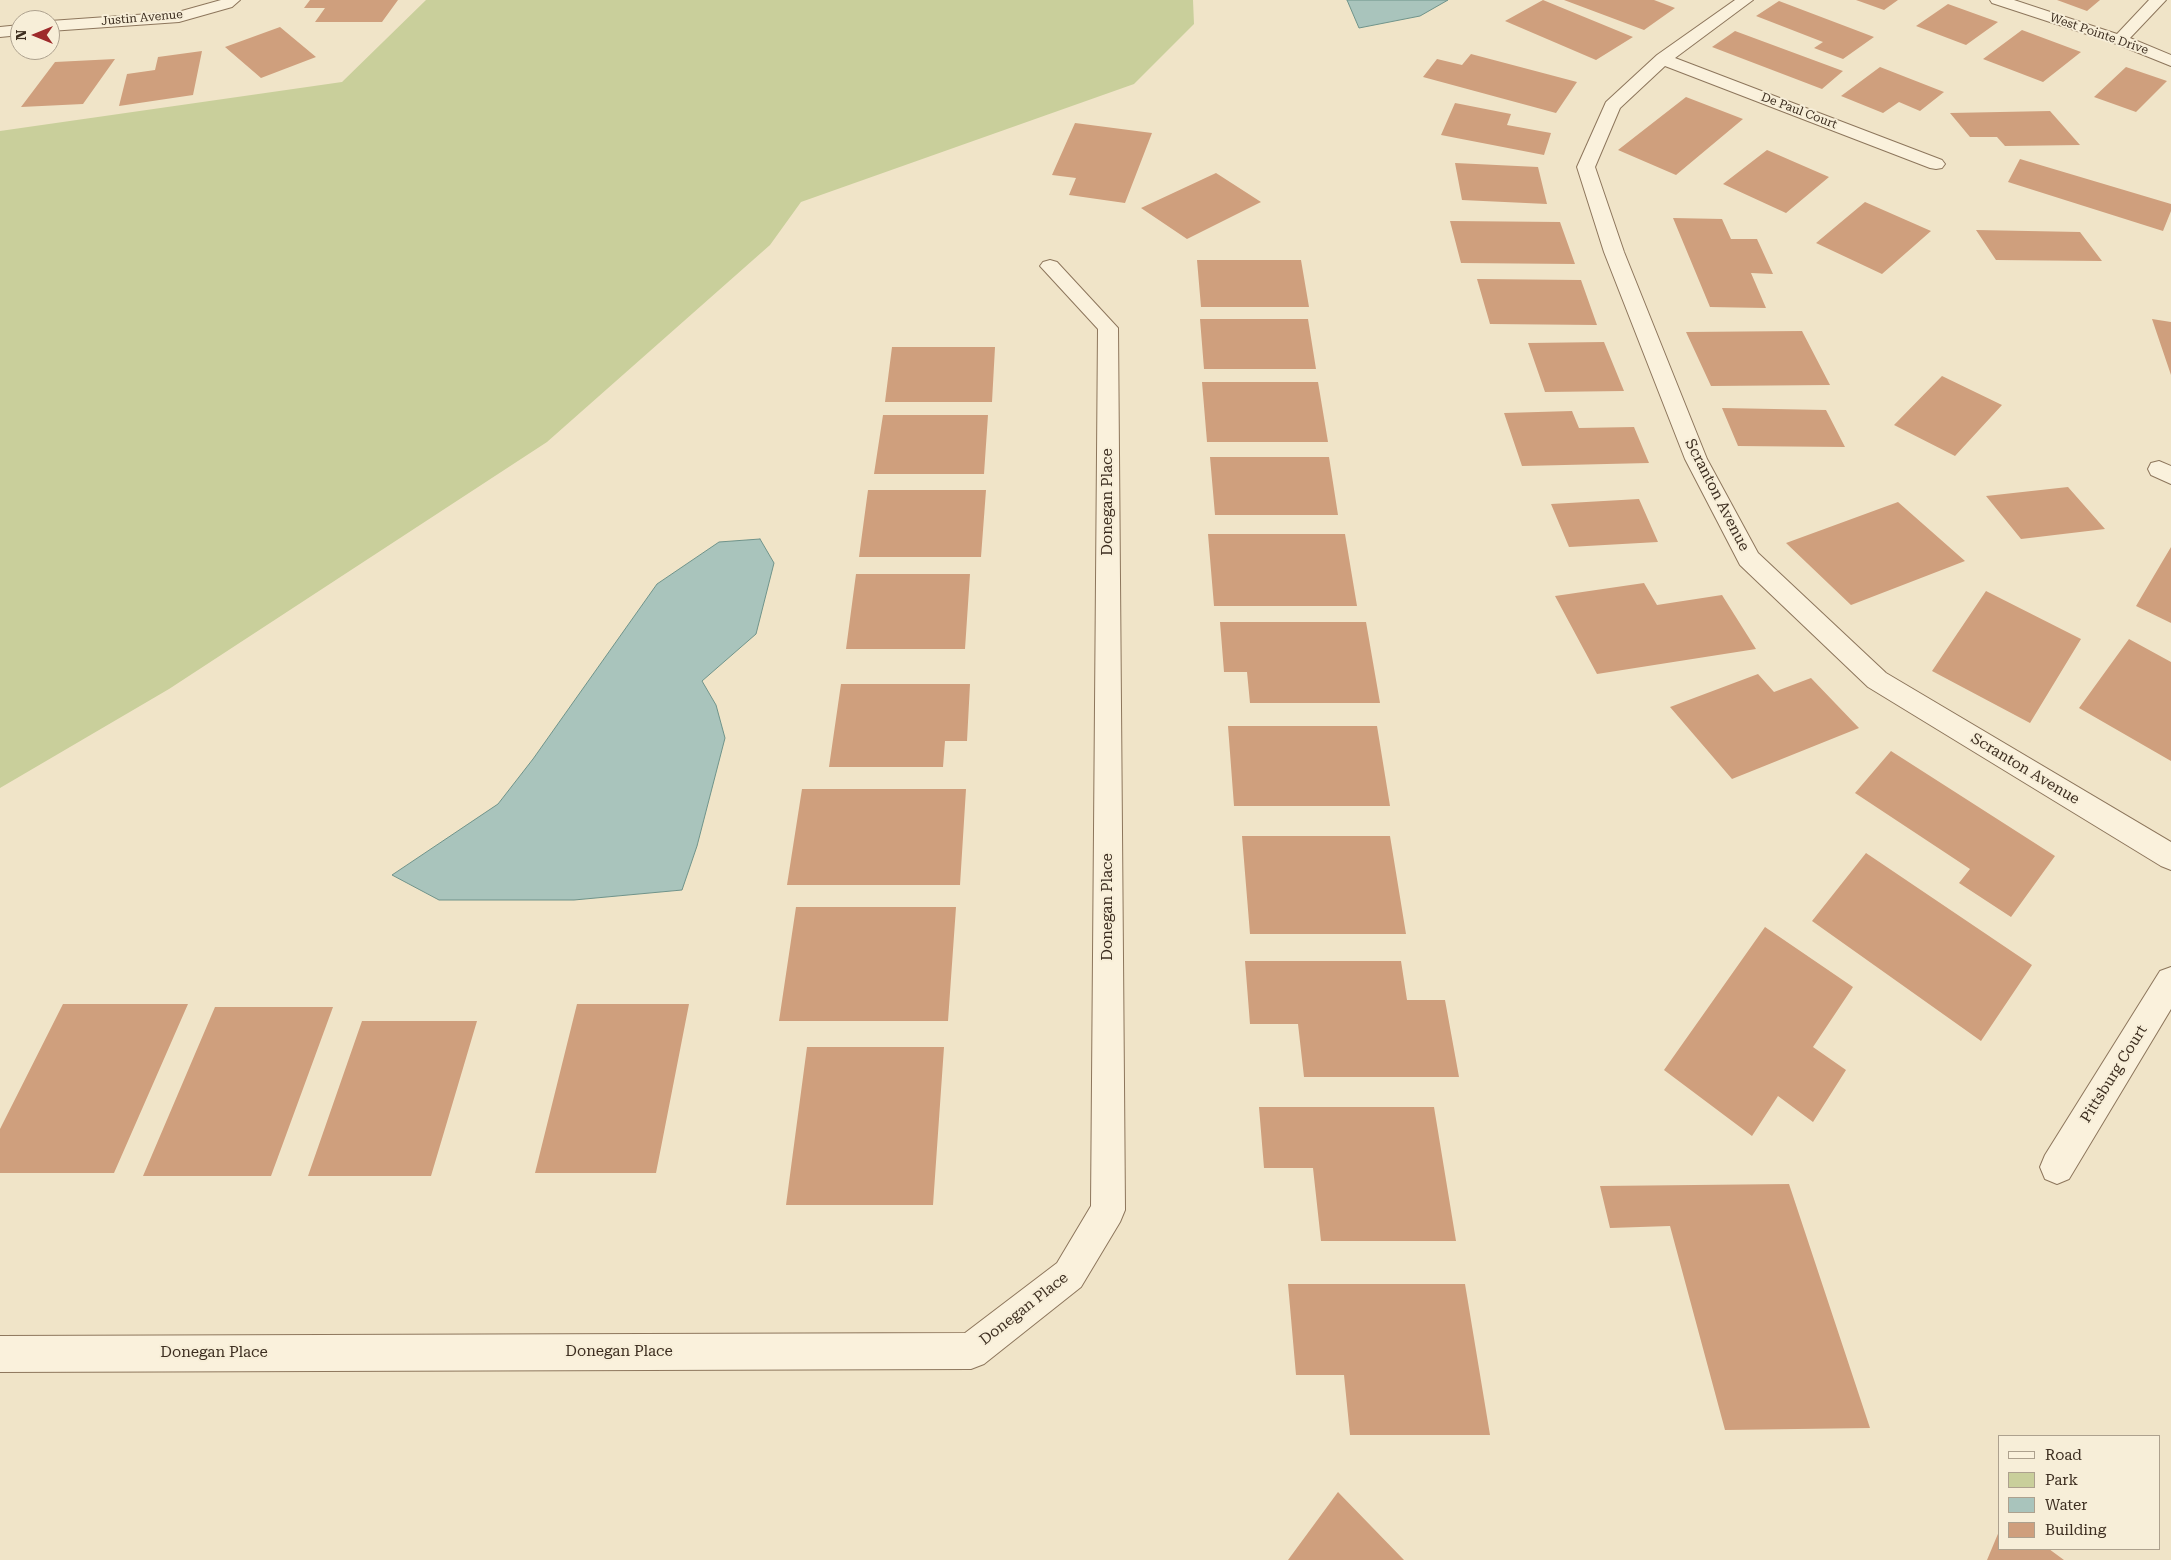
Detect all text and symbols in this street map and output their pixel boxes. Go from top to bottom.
street label: Justin Avenue [101,7,183,29]
north arrow [10,10,60,60]
street label: West Pointe Drive [2048,10,2150,58]
text: N [13,30,29,40]
street label: De Paul Court [1759,90,1839,132]
street label: Scranton Avenue [1681,436,1753,554]
street label: Donegan Place [1099,448,1117,556]
street label: Scranton Avenue [1967,729,2083,809]
street label: Donegan Place [1099,853,1117,961]
street label: Pittsburg Court [2077,1022,2151,1126]
street label: Donegan Place [976,1269,1072,1349]
street label: Donegan Place [565,1343,673,1361]
street label: Donegan Place [160,1344,268,1362]
legend [1998,1435,2161,1550]
text: Road [2045,1446,2082,1464]
text: Park [2045,1471,2078,1489]
text: Water [2045,1496,2087,1514]
text: Building [2045,1521,2106,1539]

